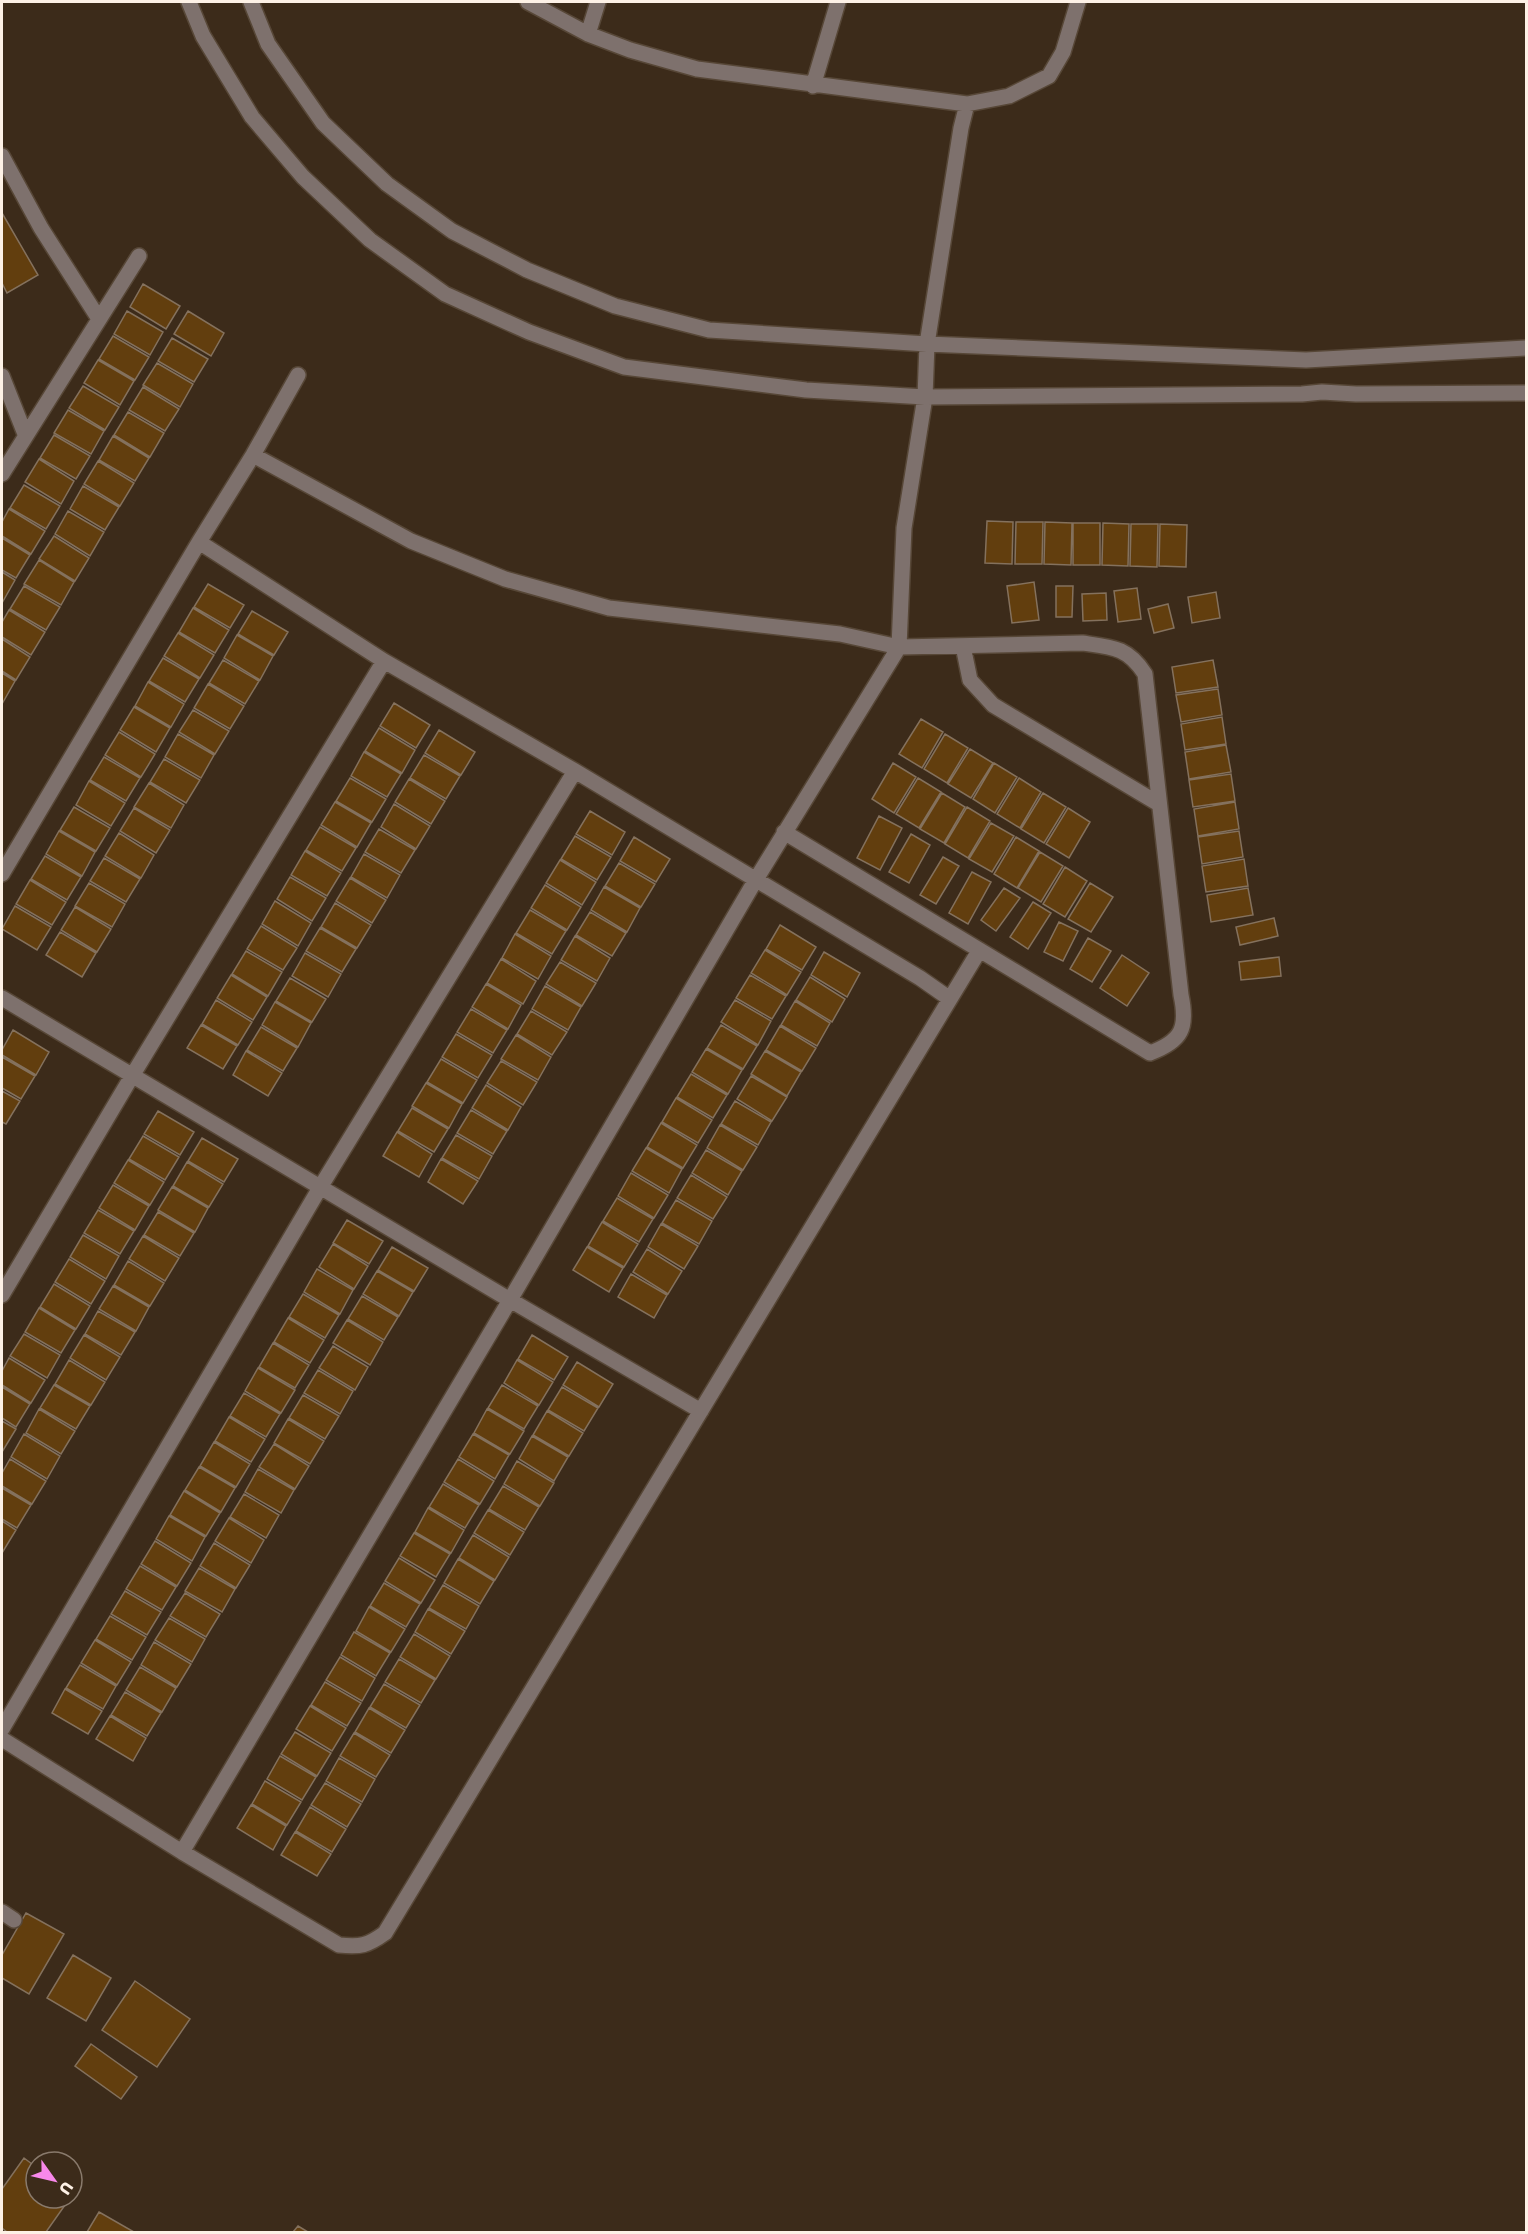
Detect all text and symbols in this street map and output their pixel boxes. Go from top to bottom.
north arrow [24,2150,84,2210]
text: U [55,2178,77,2198]

